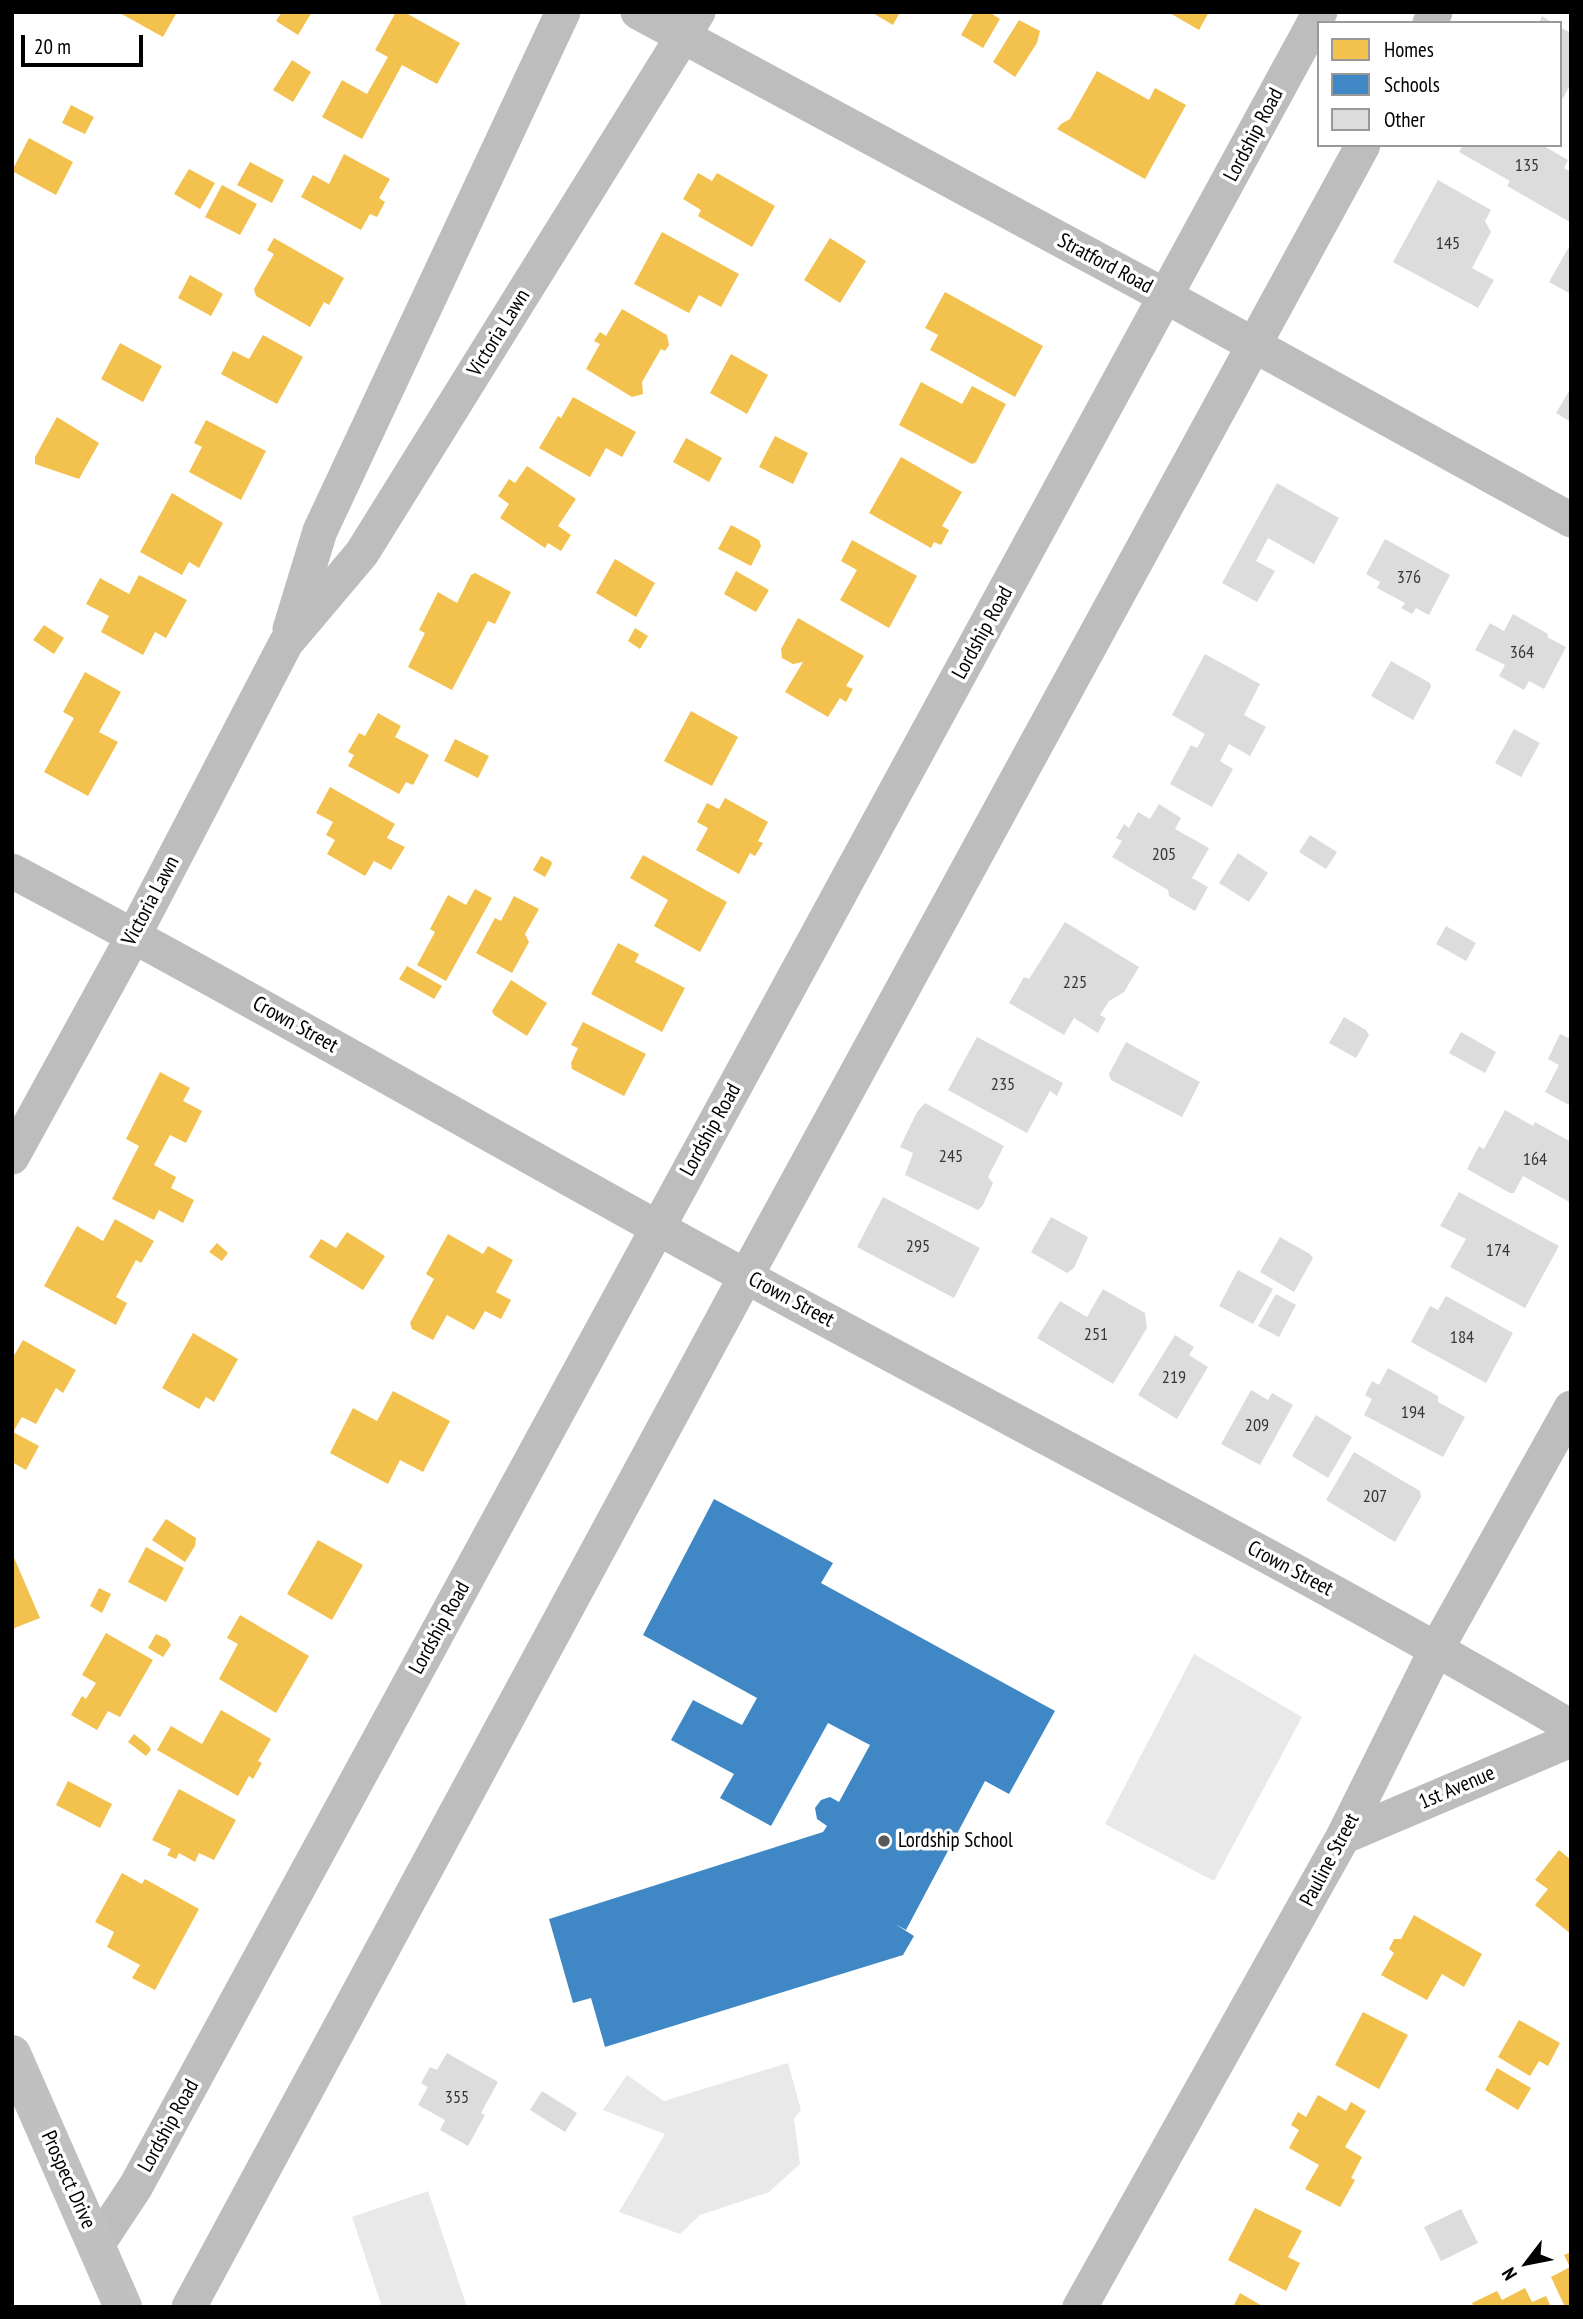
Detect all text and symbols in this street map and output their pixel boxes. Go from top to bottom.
scale bar [24,21,147,65]
legend [1317,21,1562,147]
text: 20 m [34,33,71,60]
text: Homes [1384,36,1434,63]
text: Schools [1384,71,1440,98]
street label: Lordship Road [1219,84,1289,186]
text: Other [1384,106,1425,133]
house number: 135 [1515,155,1539,177]
street label: Stratford Road [1053,228,1157,300]
house number: 145 [1436,233,1460,255]
street label: Victoria Lawn [462,285,536,381]
house number: 376 [1397,567,1421,589]
street label: Lordship Road [947,582,1019,684]
house number: 364 [1510,642,1534,664]
house number: 205 [1152,844,1176,866]
street label: Victoria Lawn [117,852,185,950]
house number: 225 [1063,972,1087,994]
street label: Crown Street [248,991,342,1059]
house number: 235 [991,1074,1015,1096]
street label: Lordship Road [675,1079,747,1181]
house number: 245 [939,1146,963,1168]
house number: 164 [1523,1149,1547,1171]
house number: 295 [906,1236,930,1258]
house number: 174 [1486,1240,1510,1262]
street label: Crown Street [744,1267,838,1333]
house number: 251 [1084,1324,1108,1346]
house number: 184 [1450,1327,1474,1349]
house number: 219 [1162,1367,1186,1389]
house number: 194 [1401,1402,1425,1424]
house number: 209 [1245,1415,1269,1437]
house number: 207 [1363,1486,1387,1508]
street label: Crown Street [1243,1536,1337,1602]
street label: Lordship Road [404,1577,476,1679]
street label: 1st Avenue [1415,1761,1499,1815]
street label: Pauline Street [1295,1809,1365,1911]
place label: Lordship School [898,1828,1013,1854]
marker: Lordship School [876,1833,892,1849]
street label: Lordship Road [133,2075,205,2177]
house number: 355 [445,2087,469,2109]
street label: Prospect Drive [35,2127,101,2233]
north arrow [1492,2228,1562,2298]
text: N [1496,2263,1522,2285]

